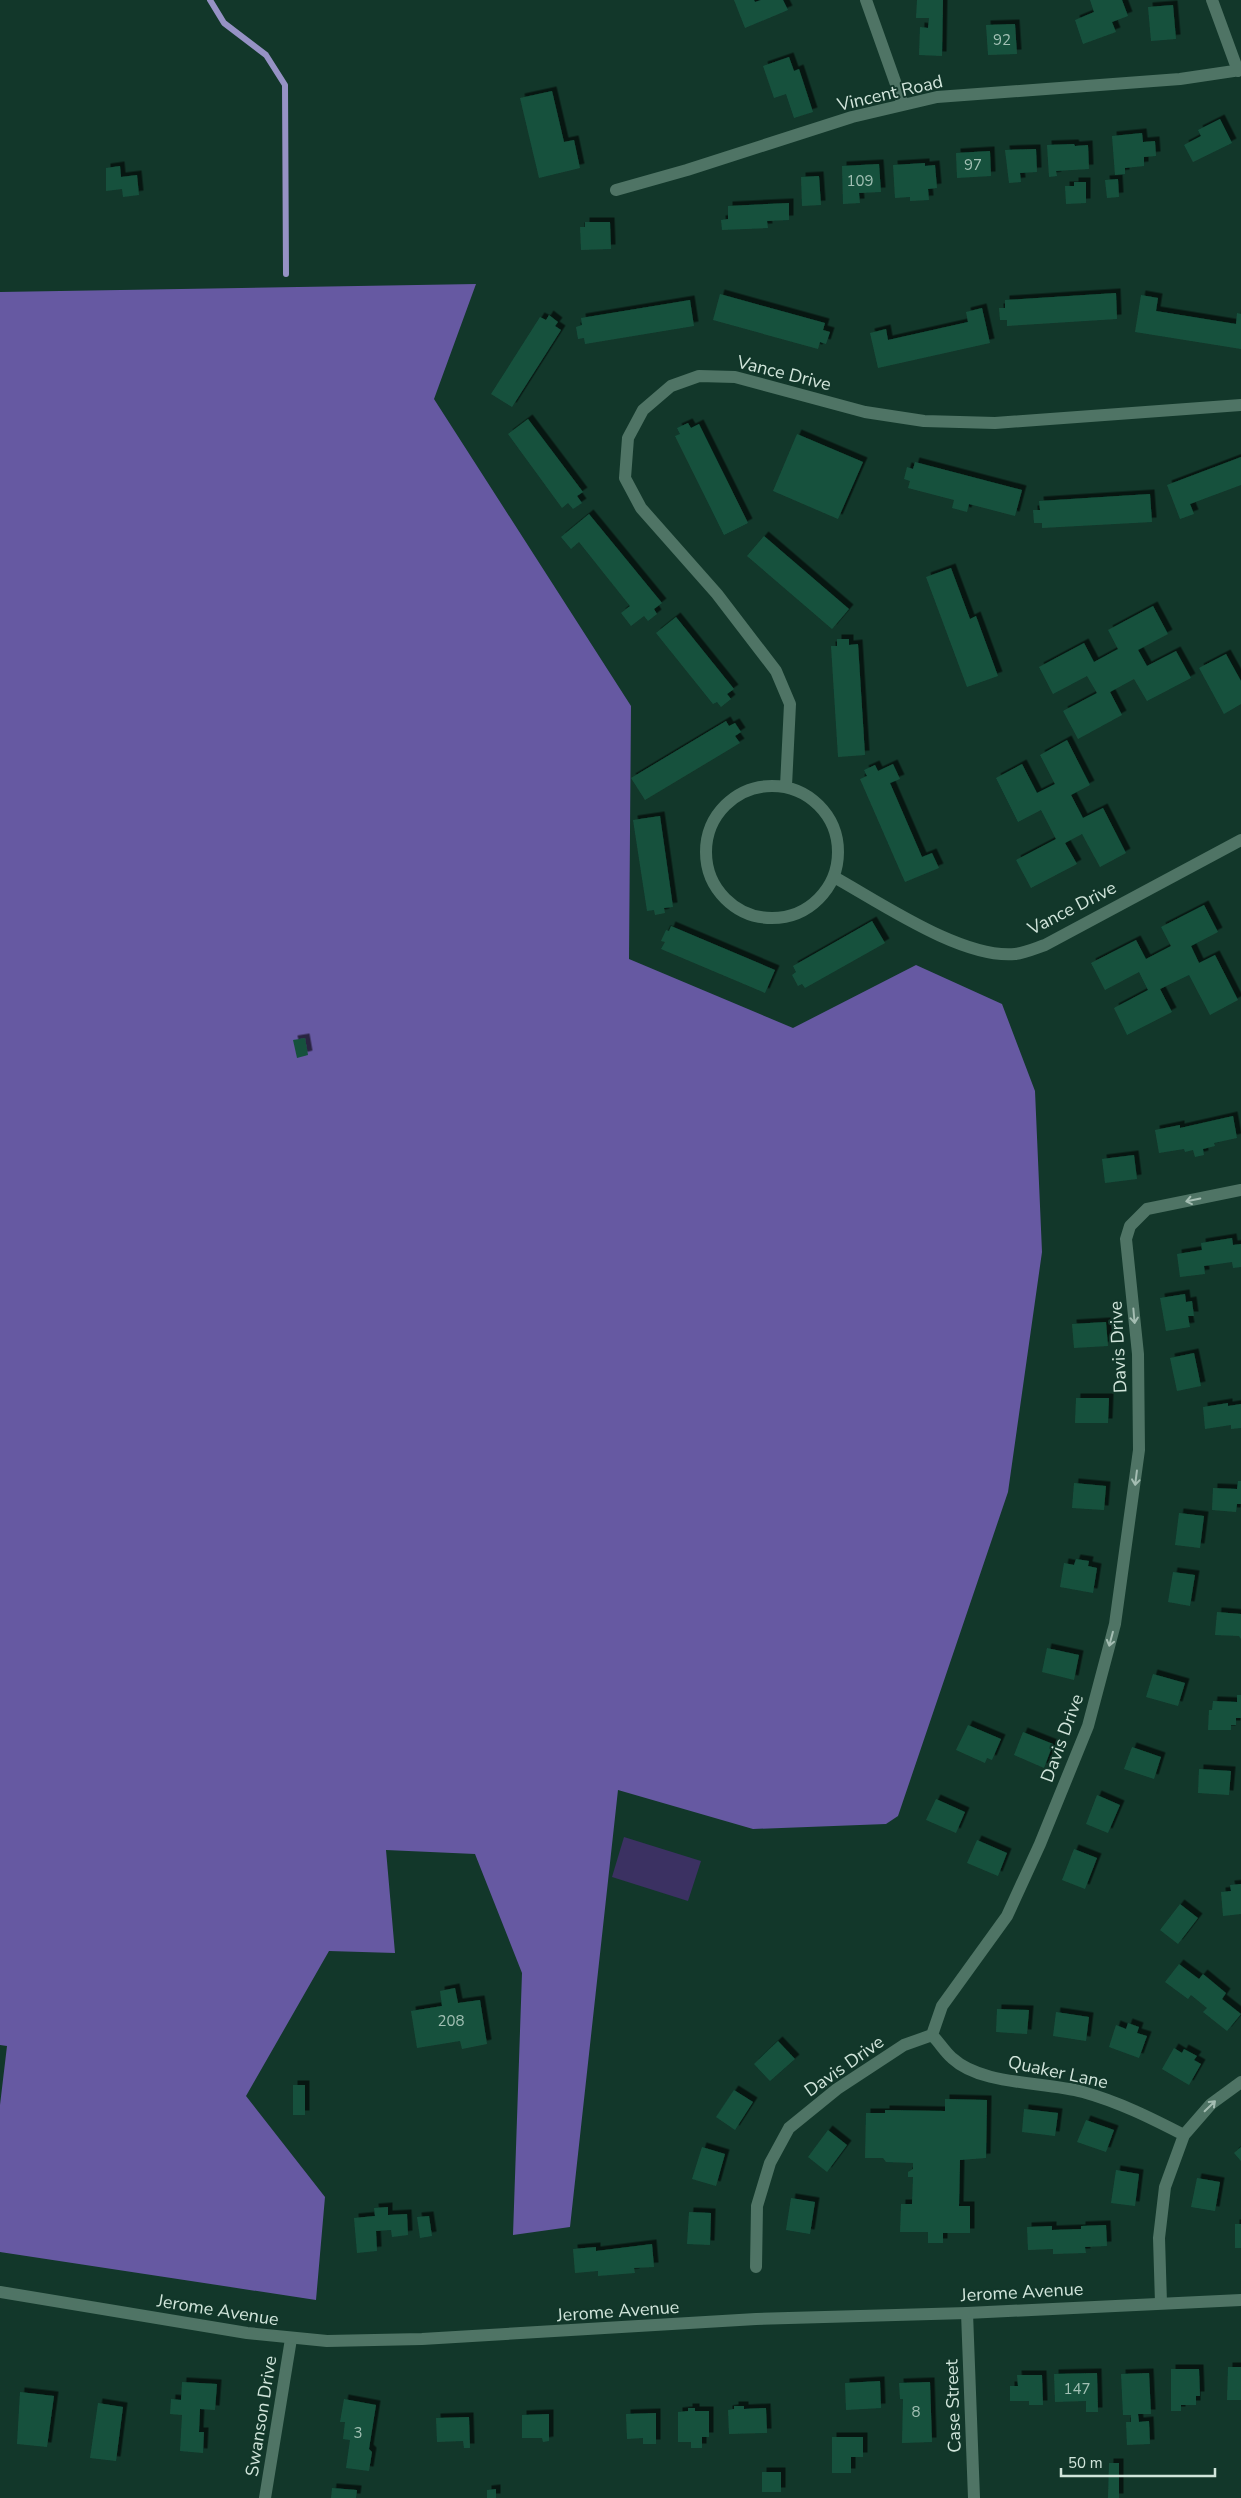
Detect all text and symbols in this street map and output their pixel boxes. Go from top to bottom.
house number: 92 [993,30,1011,50]
street label: Vincent Road [834,69,945,117]
house number: 97 [964,155,982,175]
house number: 109 [846,171,874,191]
street label: Vance Drive [733,349,834,396]
street label: Vance Drive [1023,875,1120,941]
one-way arrow [1186,1195,1202,1205]
street label: Davis Drive [1104,1300,1132,1394]
one-way arrow [1129,1308,1139,1324]
one-way arrow [1131,1470,1141,1486]
one-way arrow [1106,1631,1116,1647]
street label: Davis Drive [1035,1691,1089,1785]
house number: 208 [437,2011,465,2031]
street label: Davis Drive [799,2030,889,2102]
street label: Quaker Lane [1006,2050,1110,2094]
one-way arrow [1204,2100,1216,2112]
street label: Jerome Avenue [959,2277,1084,2307]
street label: Jerome Avenue [155,2288,280,2331]
street label: Jerome Avenue [555,2295,680,2327]
street label: Swanson Drive [240,2354,282,2478]
street label: Case Street [939,2358,967,2453]
house number: 147 [1063,2379,1091,2399]
house number: 8 [911,2402,921,2422]
house number: 3 [353,2423,363,2443]
scale bar [1061,2446,1215,2478]
text: 50 m [1068,2453,1103,2473]

